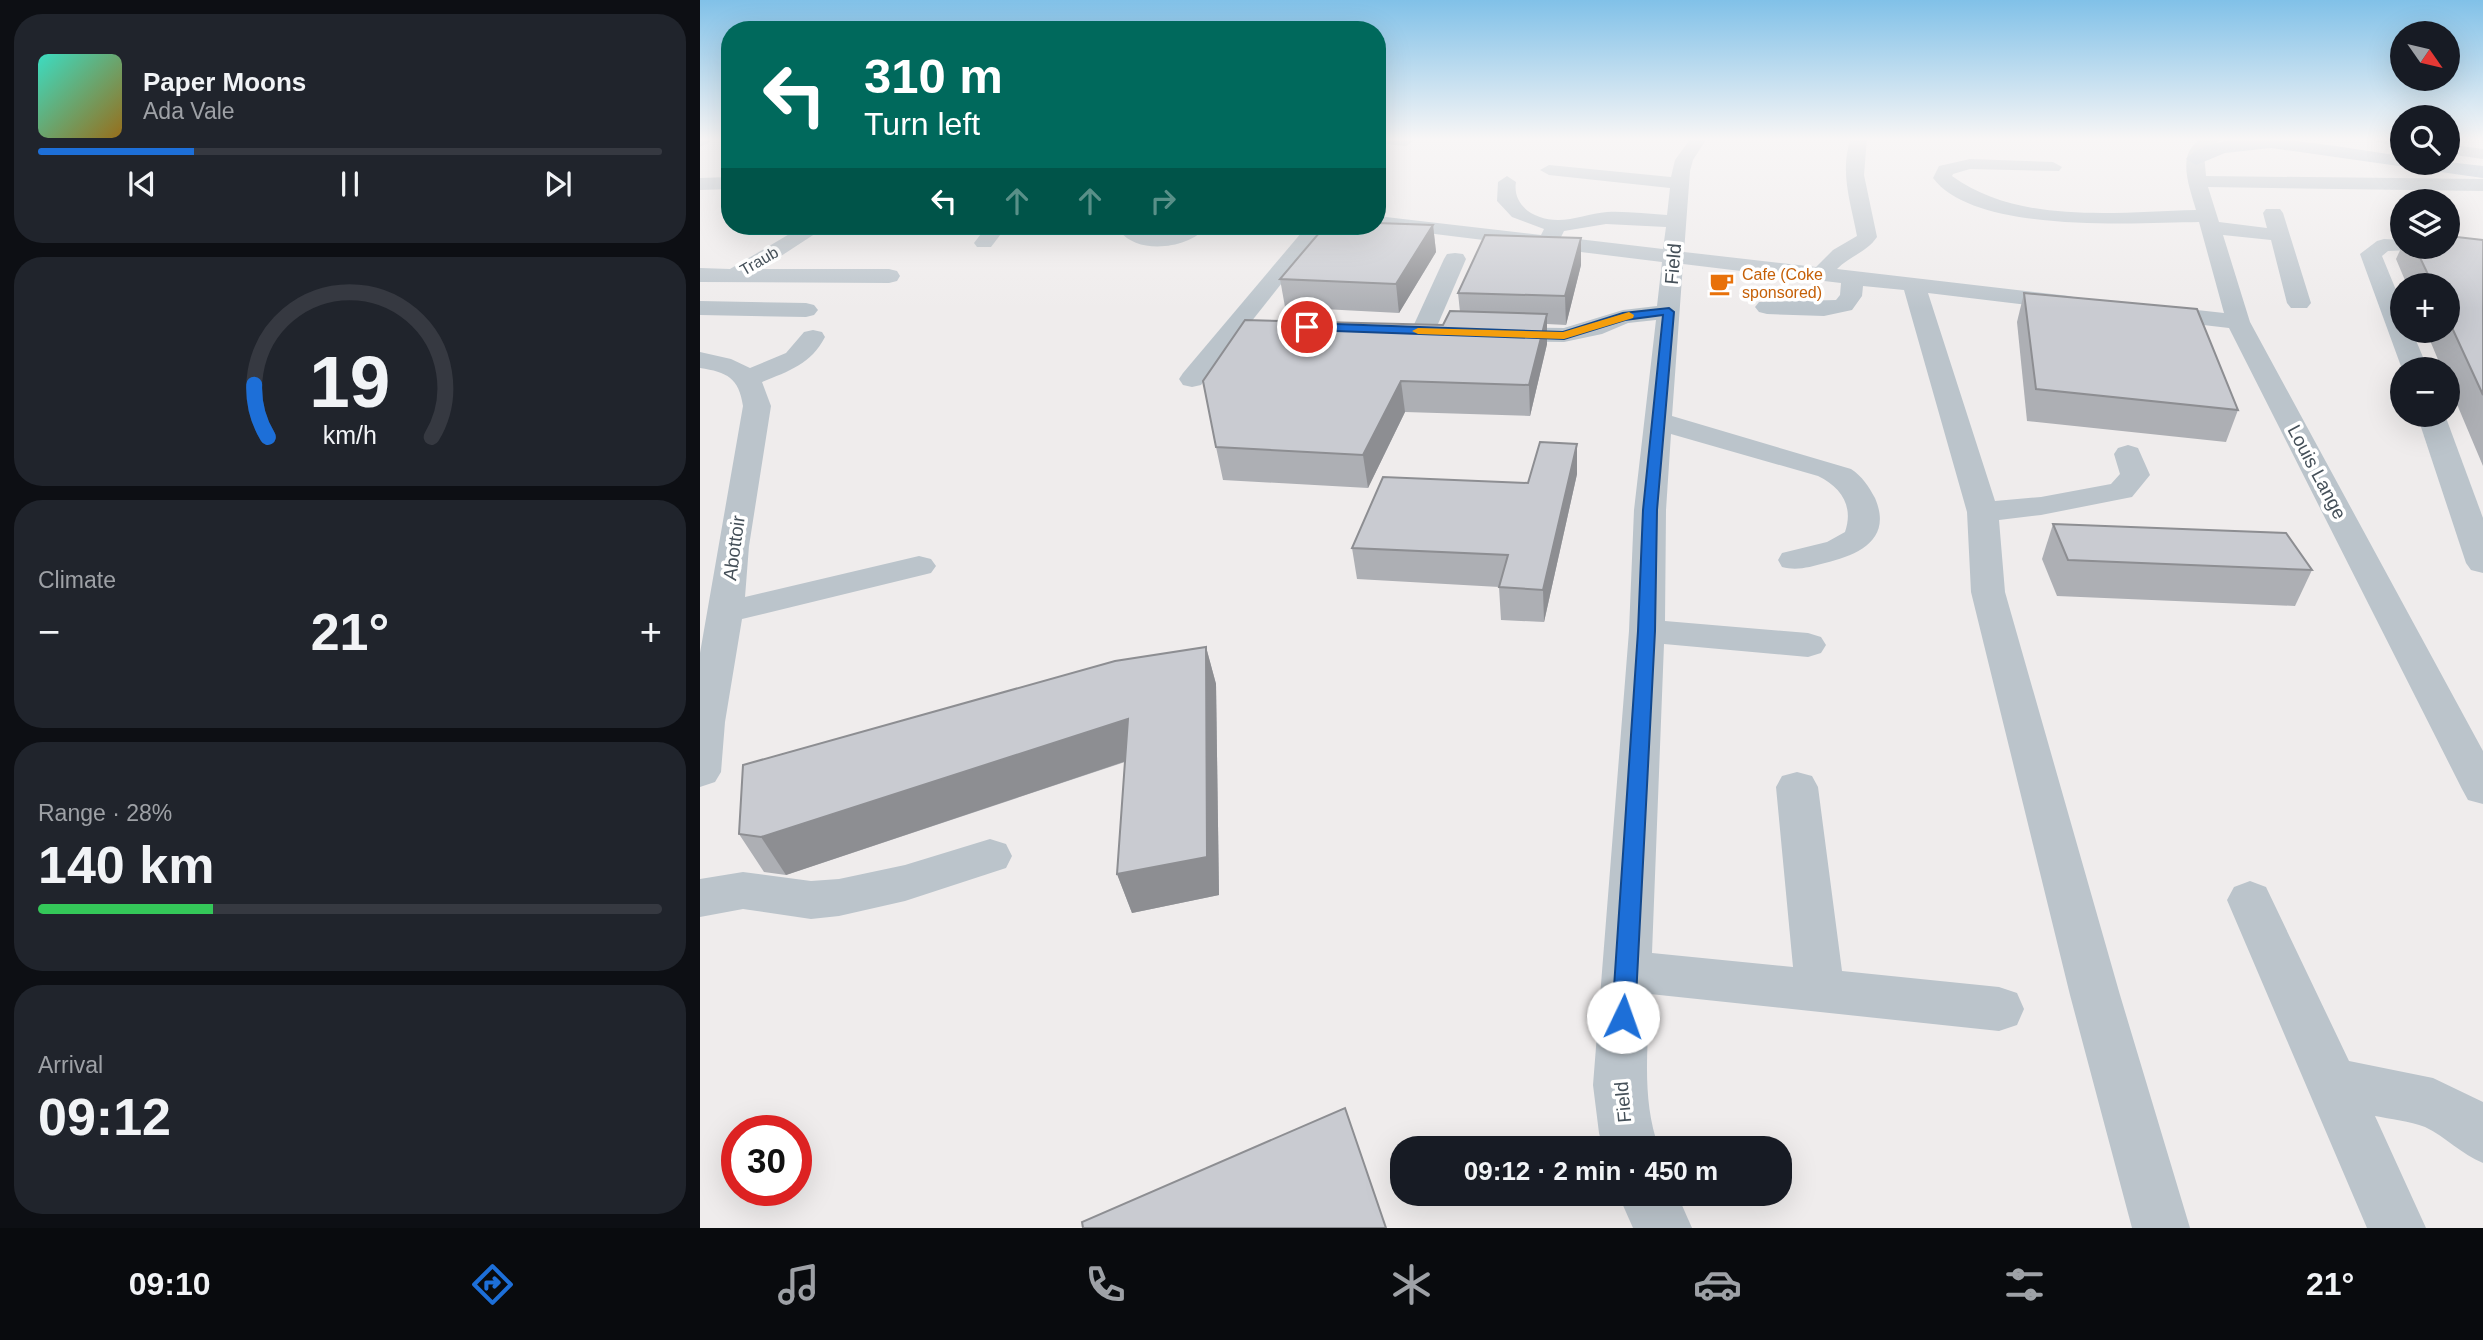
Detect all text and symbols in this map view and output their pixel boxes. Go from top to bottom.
north arrow [2390,21,2460,91]
map controls [2390,21,2460,427]
icon: left [749,49,840,140]
text: 310 m [864,49,1003,103]
text: Paper Moons [143,67,306,97]
text: Ada Vale [143,98,235,124]
button: search [2390,105,2460,175]
text: Turn left [864,106,980,142]
icon: previous [123,165,161,203]
icon: pause [331,165,369,203]
icon: next [539,165,577,203]
icon: left [925,182,963,220]
icon: ahead [998,182,1036,220]
icon: ahead [1071,182,1109,220]
icon: right [1144,182,1182,220]
button: layers [2390,189,2460,259]
street label: Traub [737,243,781,279]
street label: Field [1661,243,1685,285]
place label: Cafe (Coke sponsored) [1742,266,1823,301]
cafe icon: Cafe (Coke sponsored) [1708,269,1736,297]
button: + [2390,273,2460,343]
pin [1277,297,1337,357]
icon: arrive [1288,308,1326,346]
text: 19 [310,342,390,423]
button: − [2390,357,2460,427]
text: km/h [323,421,377,449]
street label: Louis Lange [2283,421,2351,523]
street label: Abottoir [719,513,749,582]
text: Climate [38,567,116,593]
text: 21° [311,603,389,661]
text: − [38,611,60,653]
text: + [640,611,662,653]
text: Range · 28% [38,800,172,826]
text: 140 km [38,836,214,894]
position arrow [1586,980,1660,1054]
text: Arrival [38,1052,103,1078]
street label: Field [1611,1081,1635,1123]
text: 09:12 [38,1088,171,1146]
speed limit sign: 30 [721,1115,812,1206]
text: 09:12 · 2 min · 450 m [1464,1156,1718,1186]
icon: directions [468,1260,517,1309]
icon: music [774,1260,823,1309]
icon: phone [1081,1260,1130,1309]
icon: climate [1387,1260,1436,1309]
icon: car [1693,1260,1742,1309]
icon: filters [2000,1260,2049,1309]
text: 09:10 [129,1266,211,1302]
text: 21° [2306,1266,2354,1302]

